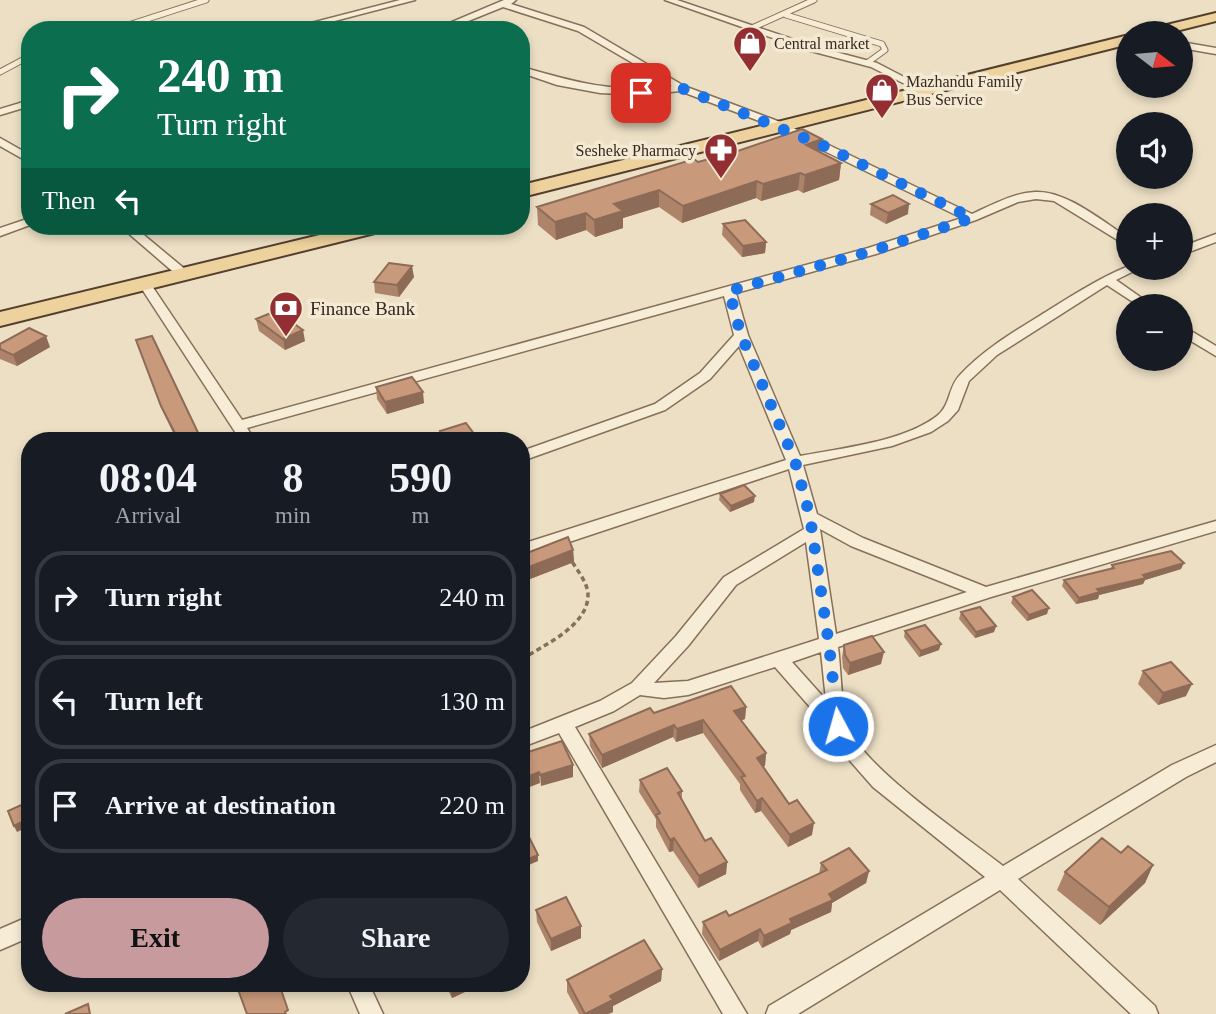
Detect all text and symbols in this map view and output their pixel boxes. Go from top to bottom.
north arrow [1116,21,1194,98]
map controls [1116,21,1193,371]
shop icon: Central market [731,24,769,73]
place label: Central market [774,35,870,52]
text: 240 m [157,48,284,103]
icon: right [42,49,133,140]
pin [611,63,671,123]
shop icon: Mazhandu Family Bus Service [863,71,901,120]
place label: Mazhandu Family Bus Service [906,73,1023,108]
icon: arrive [622,74,660,112]
text: Turn right [157,106,287,142]
button: sound [1116,112,1193,189]
pharmacy icon: Sesheke Pharmacy [702,131,740,180]
place label: Sesheke Pharmacy [576,142,696,160]
icon: left [109,182,147,220]
text: Then [42,186,95,215]
button: + [1116,203,1193,280]
bank icon: Finance Bank [267,289,305,338]
button: − [1116,294,1193,371]
place label: Finance Bank [310,298,416,319]
text: 08:04 [99,455,197,501]
text: 8 [282,455,303,501]
text: 590 [389,455,452,501]
text: Arrival [115,503,181,528]
text: min [275,503,311,528]
text: m [411,503,429,528]
icon: right [46,579,84,617]
text: Turn right [105,583,222,612]
text: 240 m [439,583,505,612]
icon: left [46,683,84,721]
text: Turn left [105,687,203,716]
text: 130 m [439,687,505,716]
position arrow [801,689,875,763]
icon: arrive [46,787,84,825]
text: Arrive at destination [105,791,336,820]
text: 220 m [439,791,505,820]
button: Exit [42,898,269,978]
button: Share [283,898,509,978]

